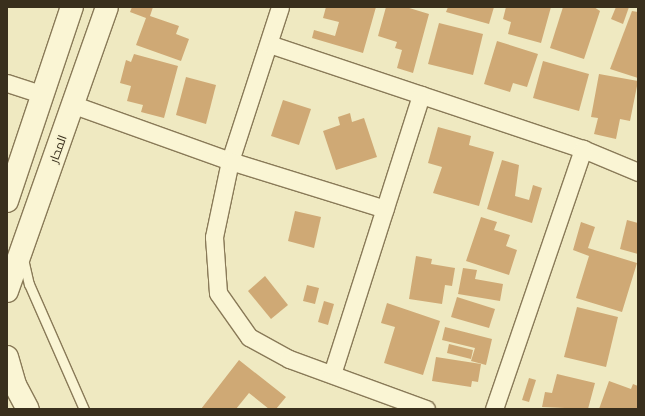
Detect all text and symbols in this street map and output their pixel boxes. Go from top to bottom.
street label: المحار [46,133,70,165]

